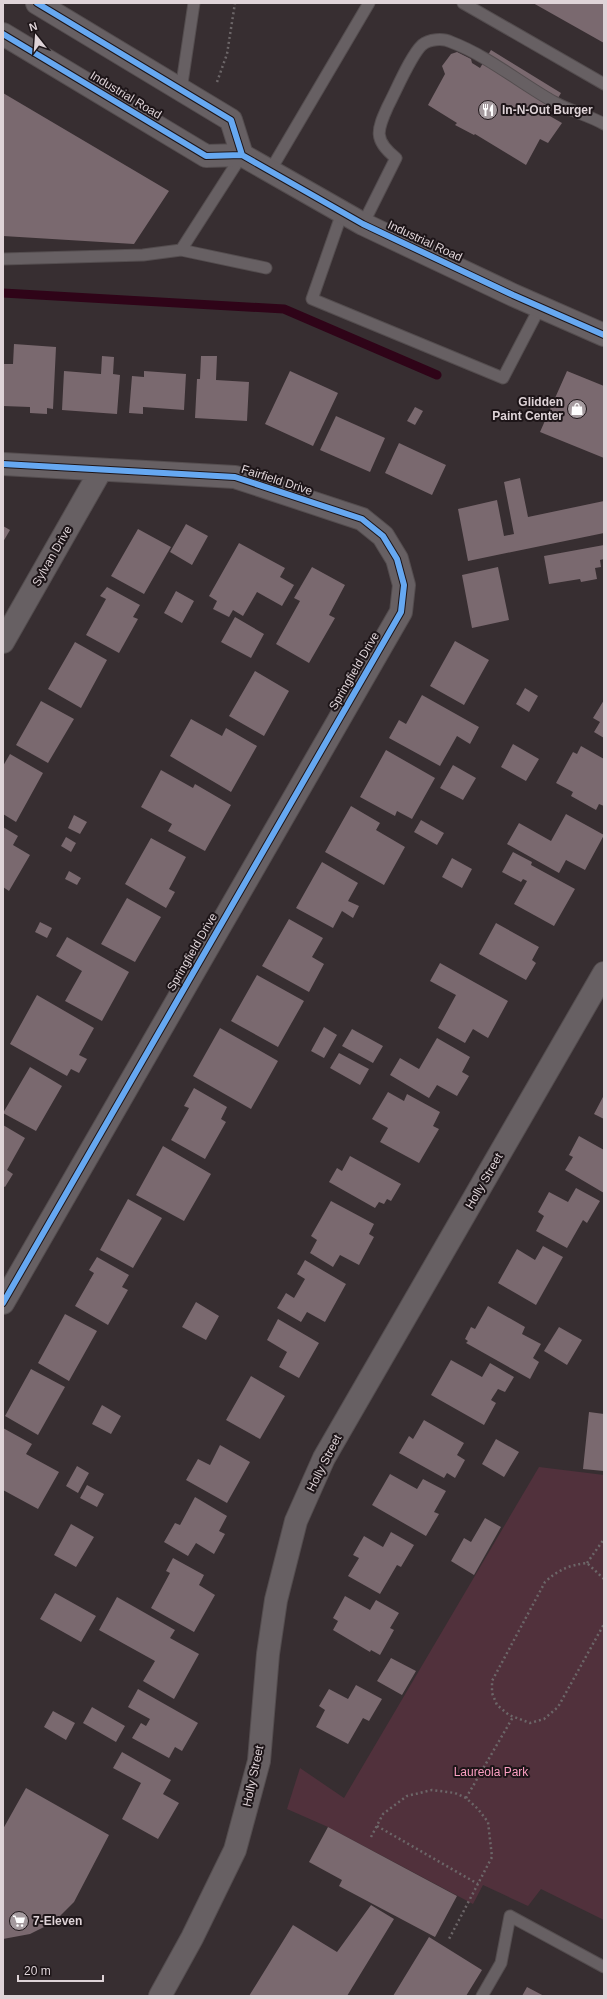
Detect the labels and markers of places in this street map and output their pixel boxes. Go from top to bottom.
restaurant icon: In-N-Out Burger [477,99,499,121]
place label: In-N-Out Burger [502,103,593,117]
place label: Glidden Paint Center [492,395,563,423]
shop icon: Glidden Paint Center [566,398,588,420]
supermarket icon: 7-Eleven [8,1910,30,1932]
place label: 7-Eleven [33,1914,82,1928]

